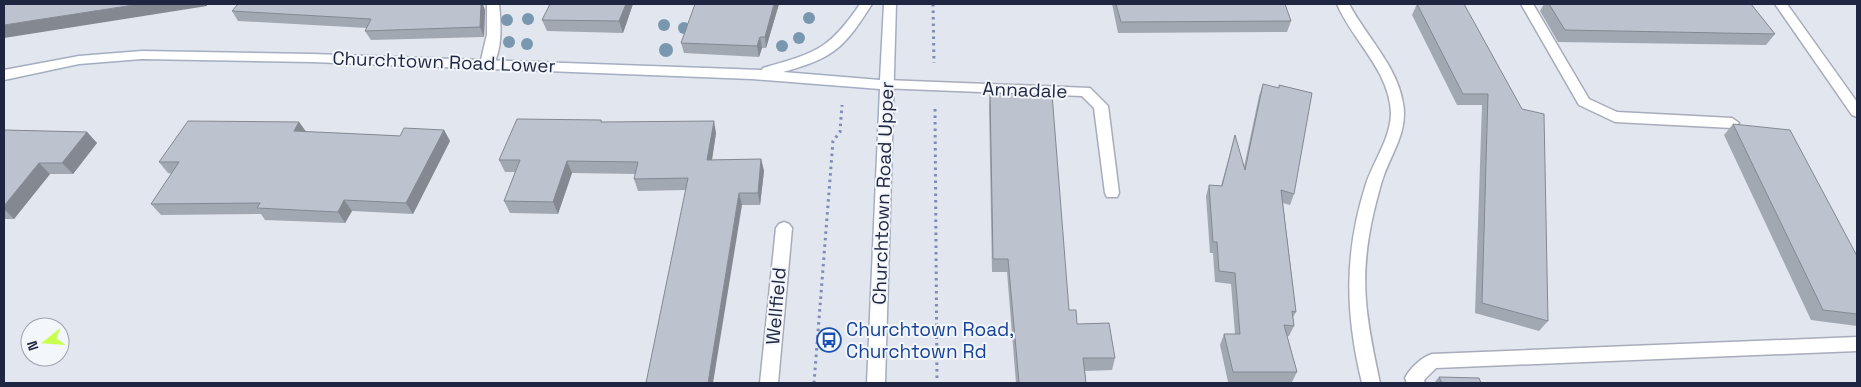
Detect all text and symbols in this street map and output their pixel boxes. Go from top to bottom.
street label: Churchtown Road Lower [332,46,556,78]
street label: Annadale [982,76,1068,104]
street label: Churchtown Road Upper [867,81,899,305]
street label: Wellfield [760,266,792,346]
north arrow [20,317,70,367]
place label: Churchtown Road, Churchtown Rd [846,317,1014,364]
bus stop icon: Churchtown Road, Churchtown Rd [816,327,842,353]
text: N [23,339,43,353]

